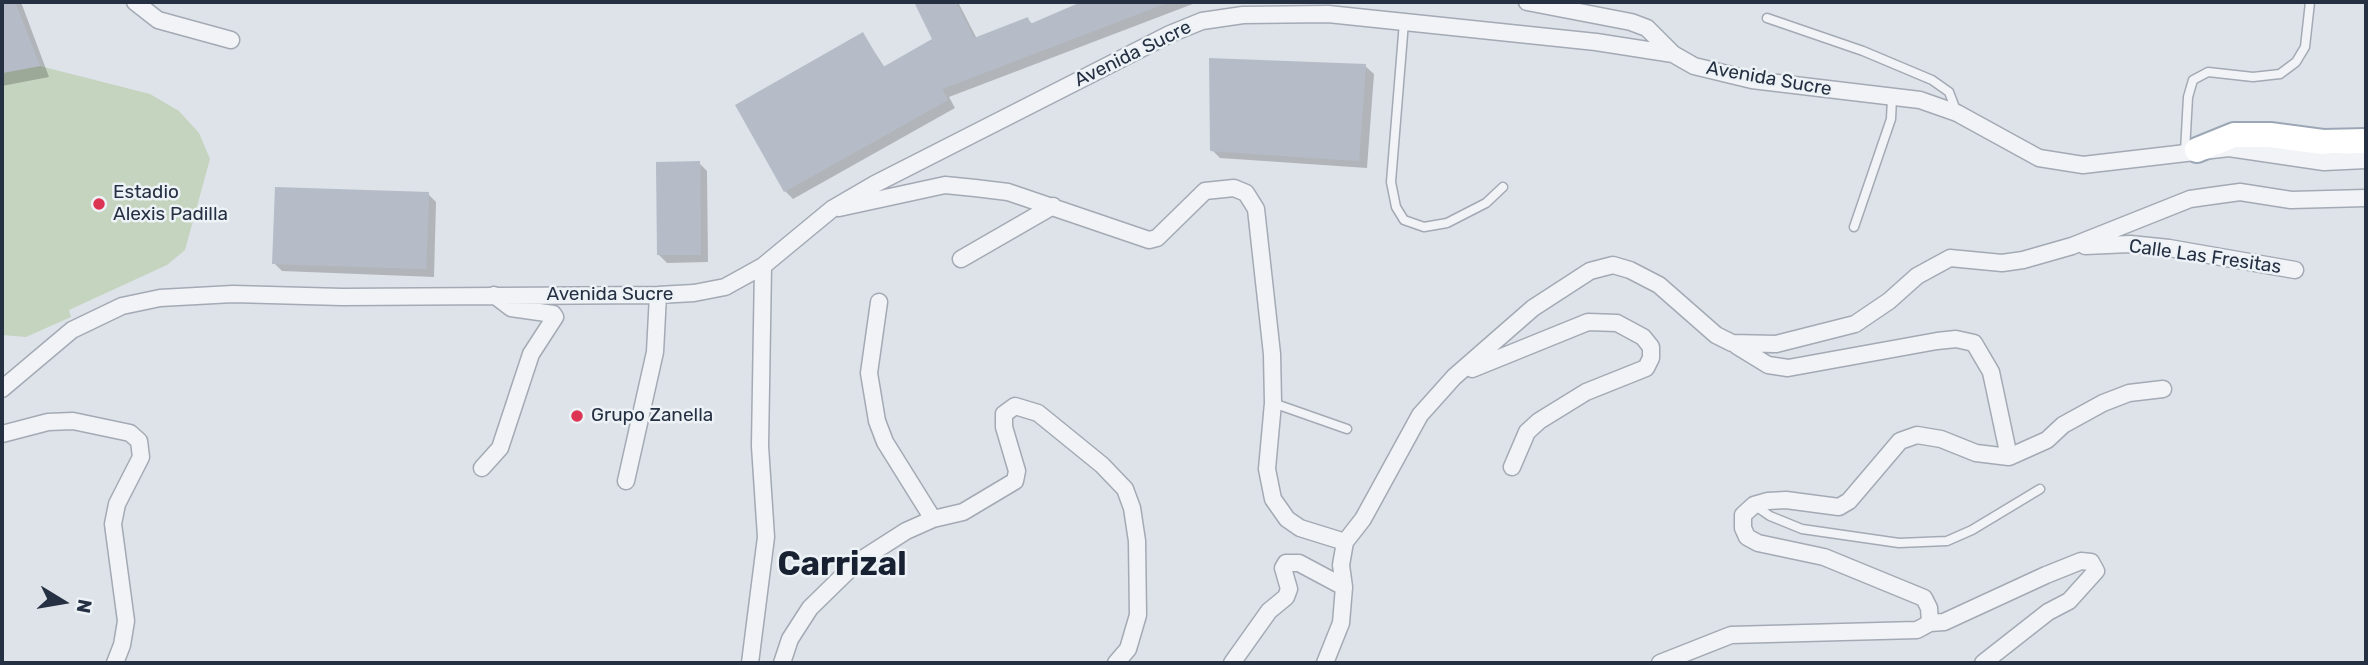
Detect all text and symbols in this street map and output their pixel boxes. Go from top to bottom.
street label: Avenida Sucre [1071,16,1195,92]
street label: Avenida Sucre [1705,57,1833,101]
place label: Estadio Alexis Padilla [113,182,228,226]
marker: Estadio Alexis Padilla [91,196,107,212]
street label: Calle Las Fresitas [2127,235,2283,279]
street label: Avenida Sucre [547,284,673,306]
place label: Grupo Zanella [591,405,713,427]
marker: Grupo Zanella [569,408,585,424]
district label: Carrizal [777,545,907,585]
north arrow [28,567,98,637]
text: N [72,597,97,615]

